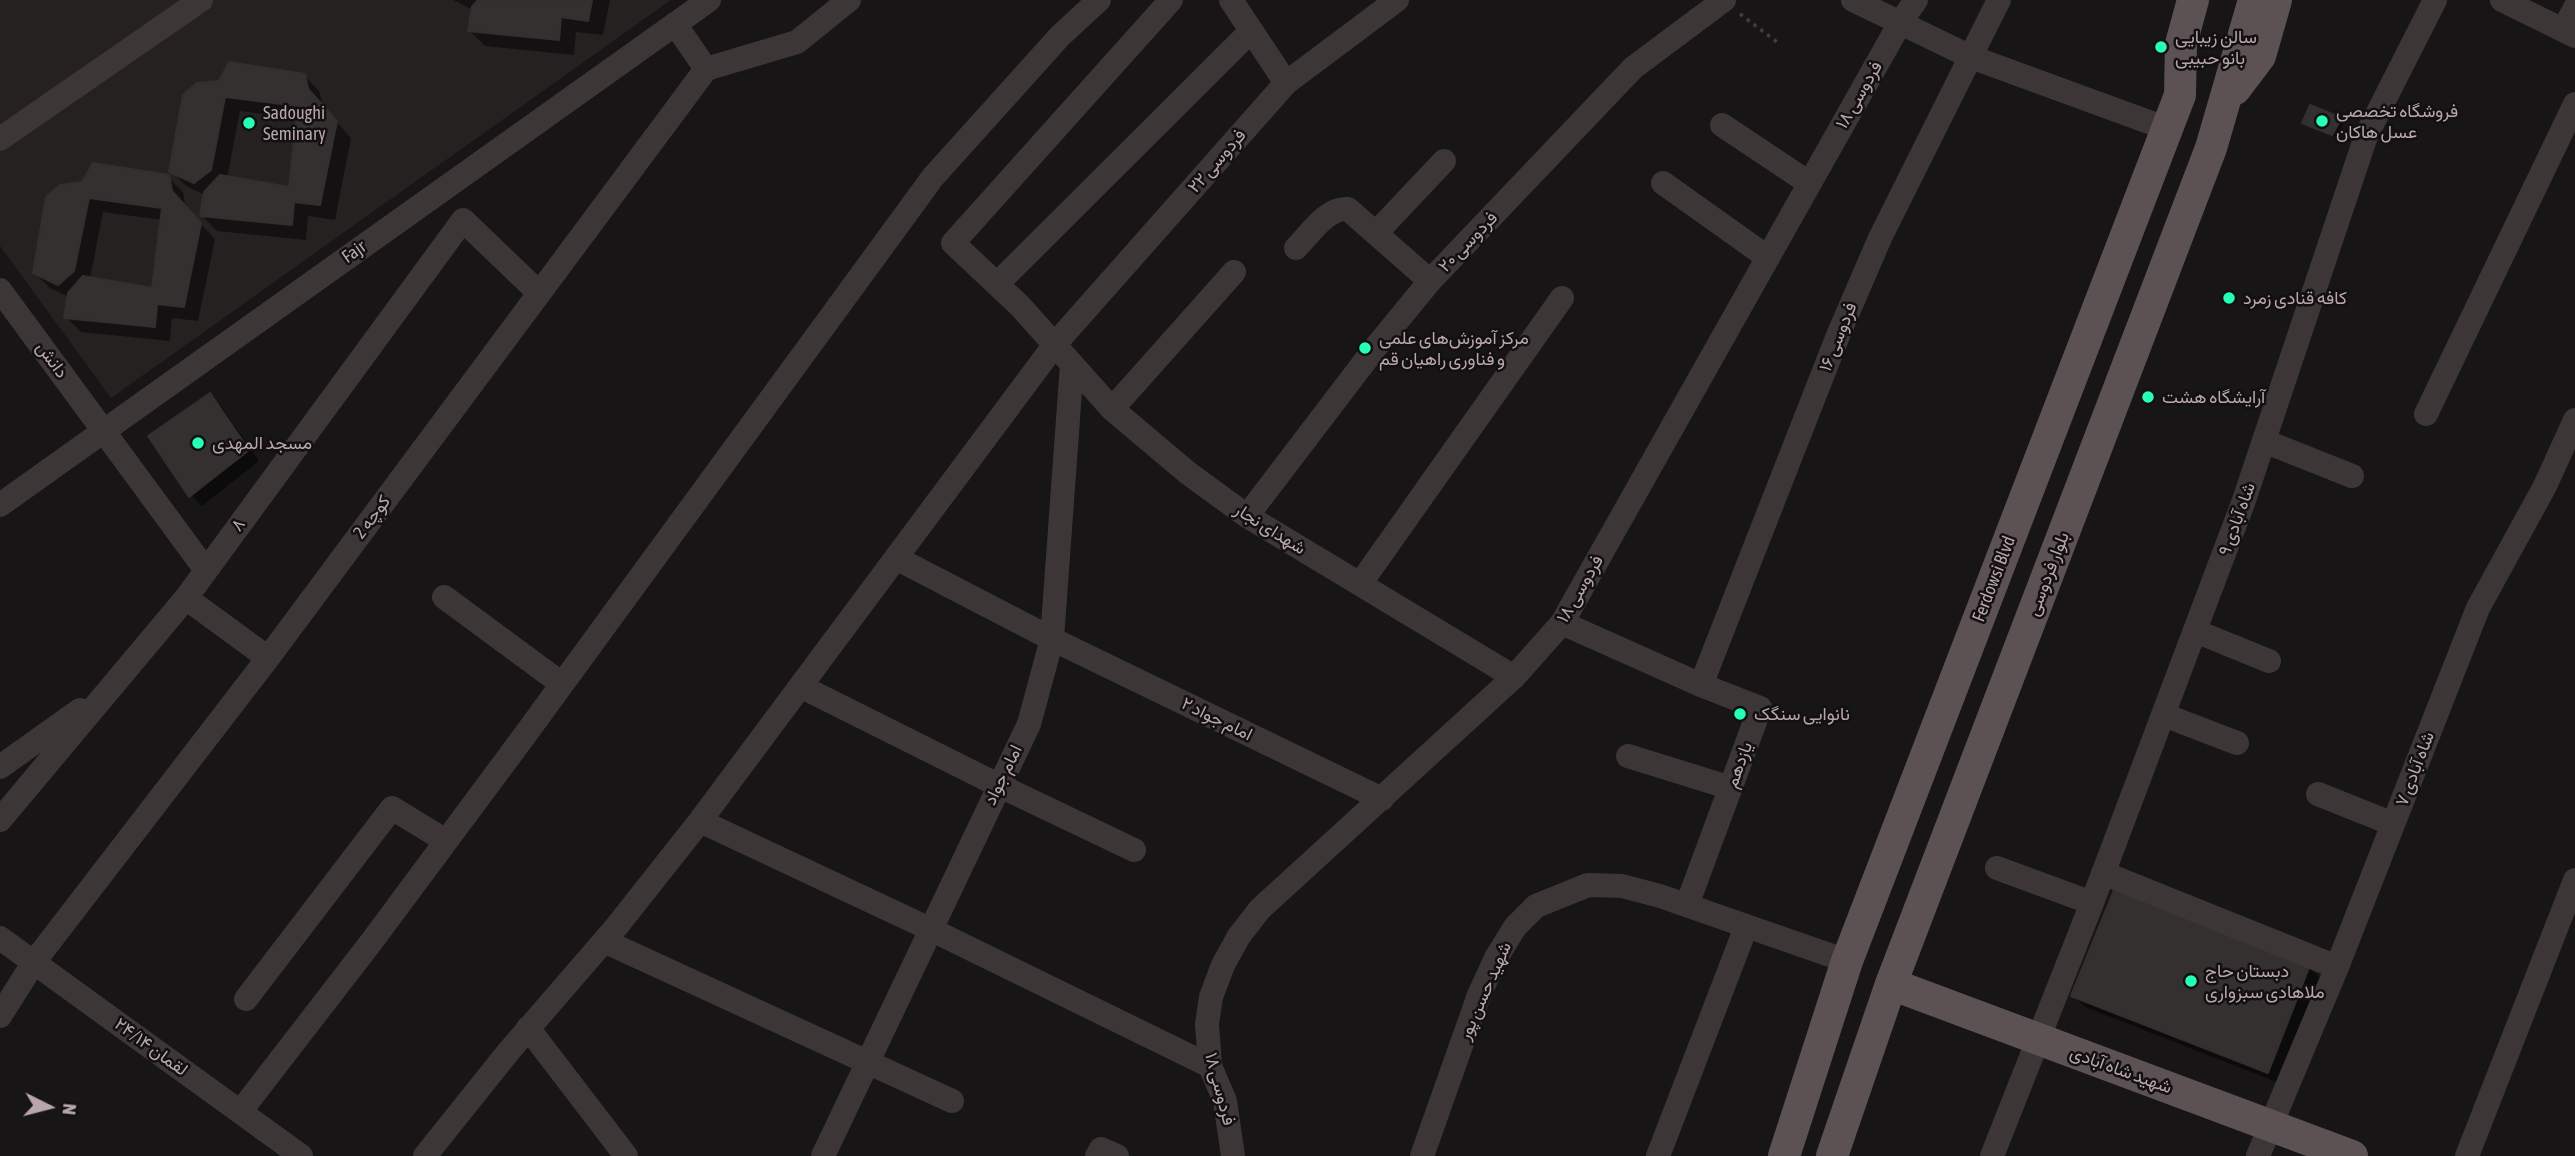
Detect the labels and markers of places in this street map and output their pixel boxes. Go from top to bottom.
place label: سالن زیبایی بانو حبیبی [2175,26,2257,68]
marker: سالن زیبایی بانو حبیبی [2153,39,2169,55]
place label: فروشگاه تخصصی عسل هاکان [2336,100,2458,142]
place label: Sadoughi Seminary [263,102,326,144]
marker: فروشگاه تخصصی عسل هاکان [2314,113,2330,129]
marker: Sadoughi Seminary [241,115,257,131]
place label: کافه قنادی زمرد [2243,287,2347,309]
marker: کافه قنادی زمرد [2221,290,2237,306]
place label: مرکز آموزش‌های علمی و فناوری راهیان قم [1379,327,1529,370]
marker: مرکز آموزش‌های علمی و فناوری راهیان قم [1357,340,1373,356]
place label: آرایشگاه هشت [2162,386,2265,408]
marker: آرایشگاه هشت [2140,389,2156,405]
place label: مسجد المهدی [212,432,312,454]
marker: مسجد المهدی [190,435,206,451]
place label: نانوایی سنگک [1754,703,1850,725]
marker: نانوایی سنگک [1732,706,1748,722]
place label: دبستان حاج ملاهادی سبزواری [2205,960,2325,1002]
marker: دبستان حاج ملاهادی سبزواری [2183,973,2199,989]

